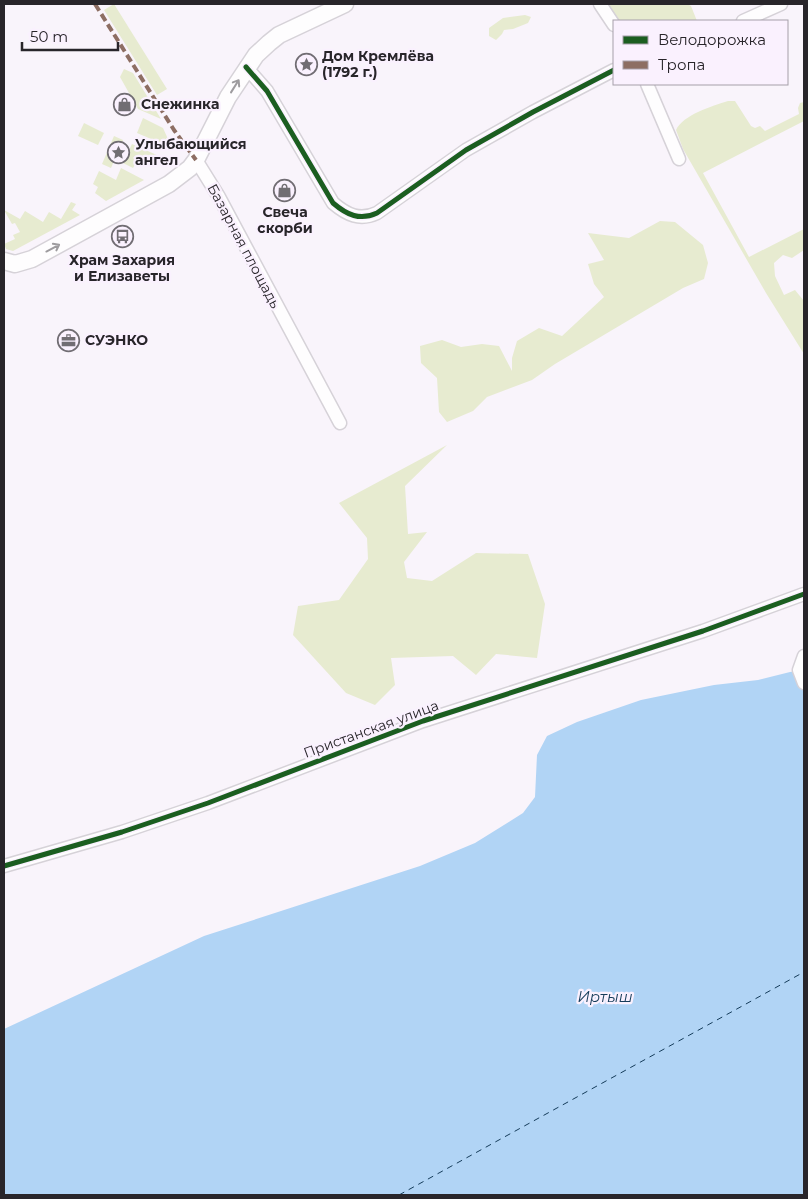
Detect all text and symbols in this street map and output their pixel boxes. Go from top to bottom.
scale bar [22,20,119,52]
legend [613,20,788,85]
text: 50 m [30,27,68,46]
text: Велодорожка [658,30,766,49]
place label: Дом Кремлёва (1792 г.) [322,47,434,81]
place icon: Дом Кремлёва (1792 г.) [294,52,318,76]
text: Тропа [658,55,705,74]
one-way arrow [229,79,240,93]
shop icon: Снежинка [113,92,137,116]
place label: Снежинка [141,95,219,113]
place label: Улыбающийся ангел [135,135,247,169]
place icon: Улыбающийся ангел [107,140,131,164]
shop icon: Свеча скорби [273,178,297,202]
street label: Базарная площадь [204,181,285,312]
place label: Свеча скорби [257,203,313,237]
bus stop icon: Храм Захария и Елизаветы [110,225,134,249]
one-way arrow [45,243,60,253]
place label: Храм Захария и Елизаветы [69,251,175,285]
office icon: СУЭНКО [57,328,81,352]
place label: СУЭНКО [85,331,148,349]
street label: Пристанская улица [301,696,441,762]
water label: Иртыш [577,987,633,1006]

